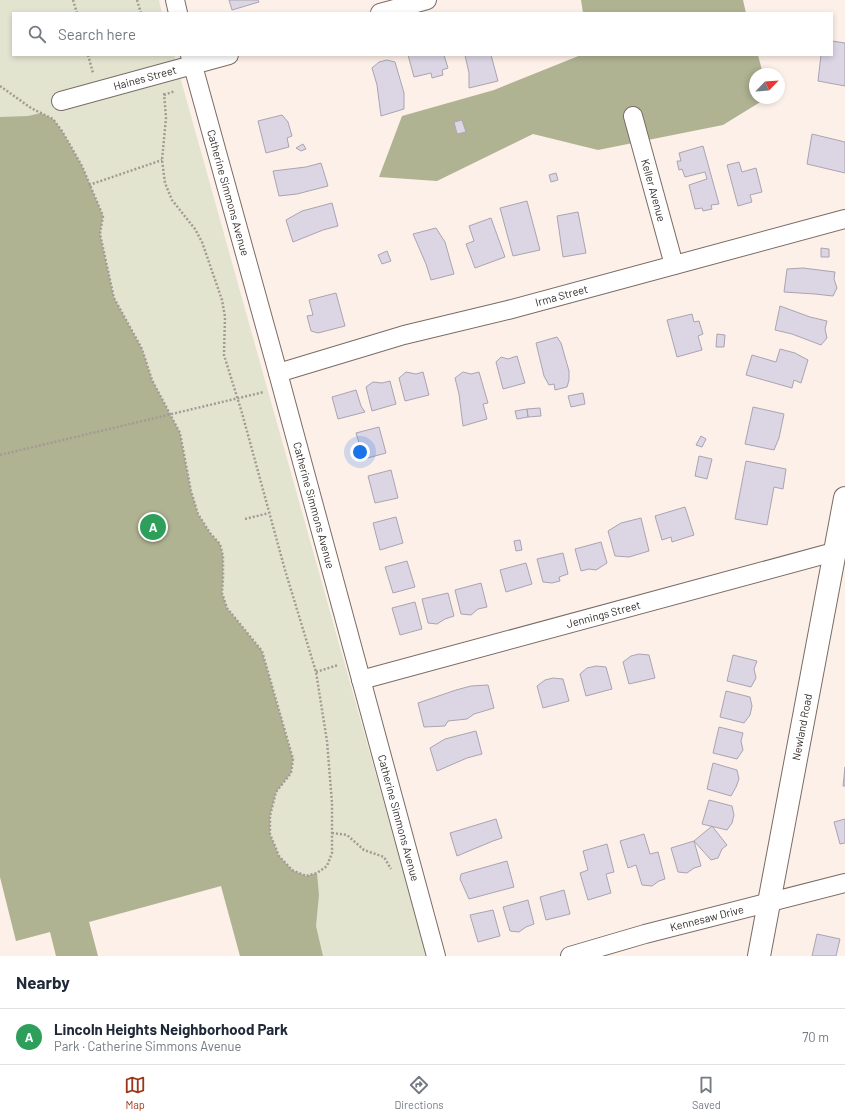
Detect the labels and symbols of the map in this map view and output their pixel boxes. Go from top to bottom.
street label: Haines Street [112,63,178,92]
north arrow [749,68,785,104]
street label: Catherine Simmons Avenue [205,128,252,257]
street label: Keller Avenue [639,157,669,223]
street label: Irma Street [534,282,589,308]
street label: Catherine Simmons Avenue [291,440,338,570]
your location [350,442,370,462]
pin: A [140,512,166,542]
street label: Jennings Street [565,598,642,630]
street label: Newland Road [789,692,814,761]
street label: Catherine Simmons Avenue [376,753,422,883]
street label: Kennesaw Drive [669,902,745,933]

